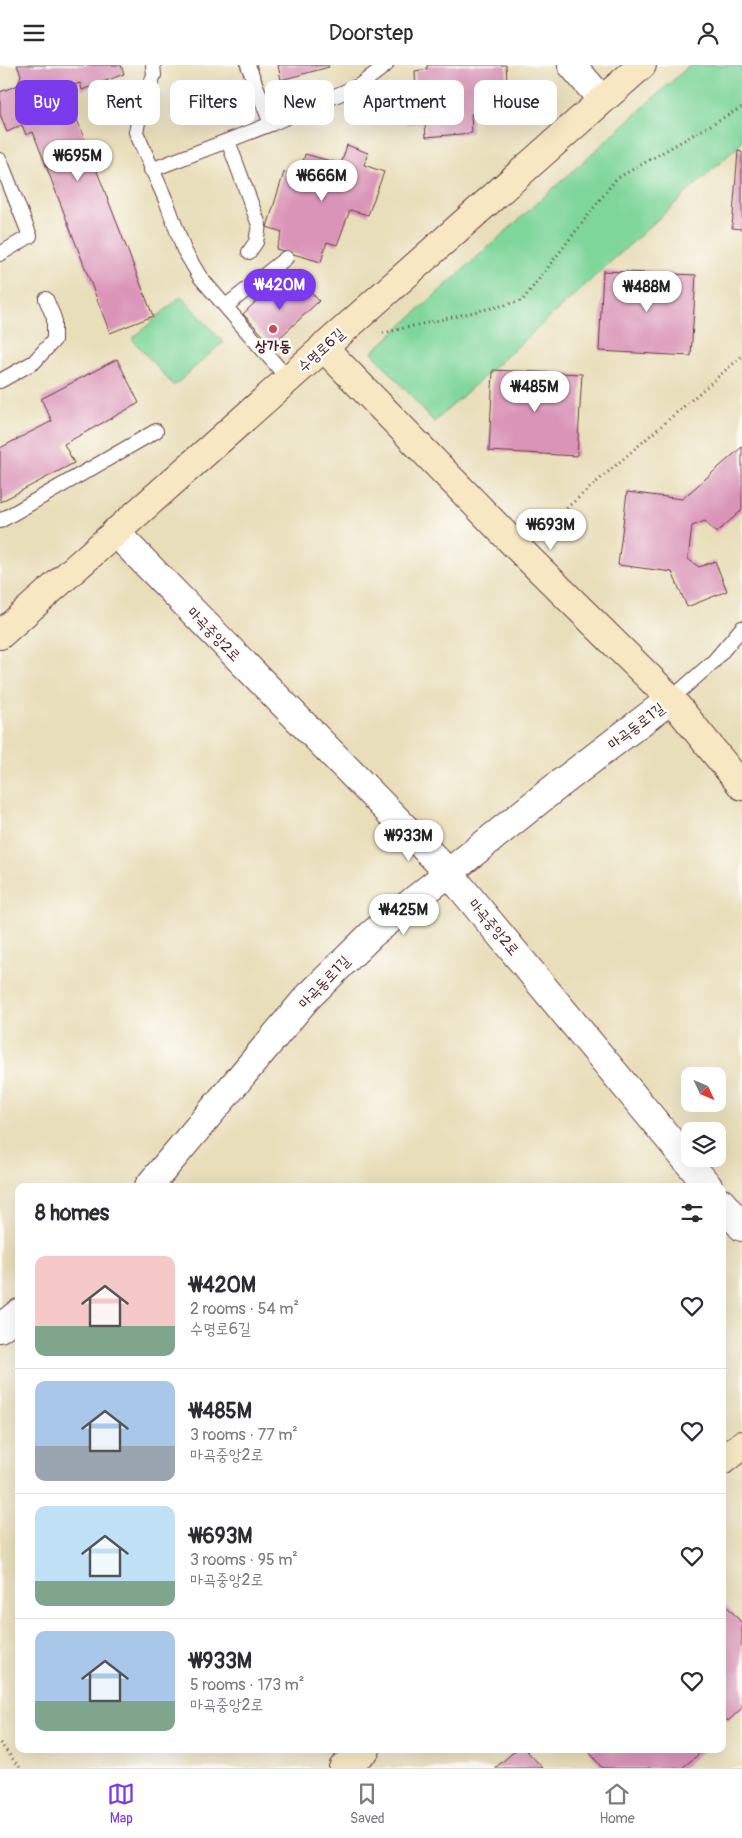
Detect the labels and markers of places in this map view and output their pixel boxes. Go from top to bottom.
pin: ₩695M [43,139,113,182]
pin: ₩666M [287,159,357,202]
pin: ₩420M [245,269,315,311]
pin: ₩488M [612,271,682,313]
marker: 상가동 [267,323,279,335]
place label: 상가동 [255,337,291,356]
pin: ₩485M [500,371,570,413]
pin: ₩693M [516,509,586,551]
pin: ₩933M [374,819,444,862]
pin: ₩425M [369,893,439,936]

